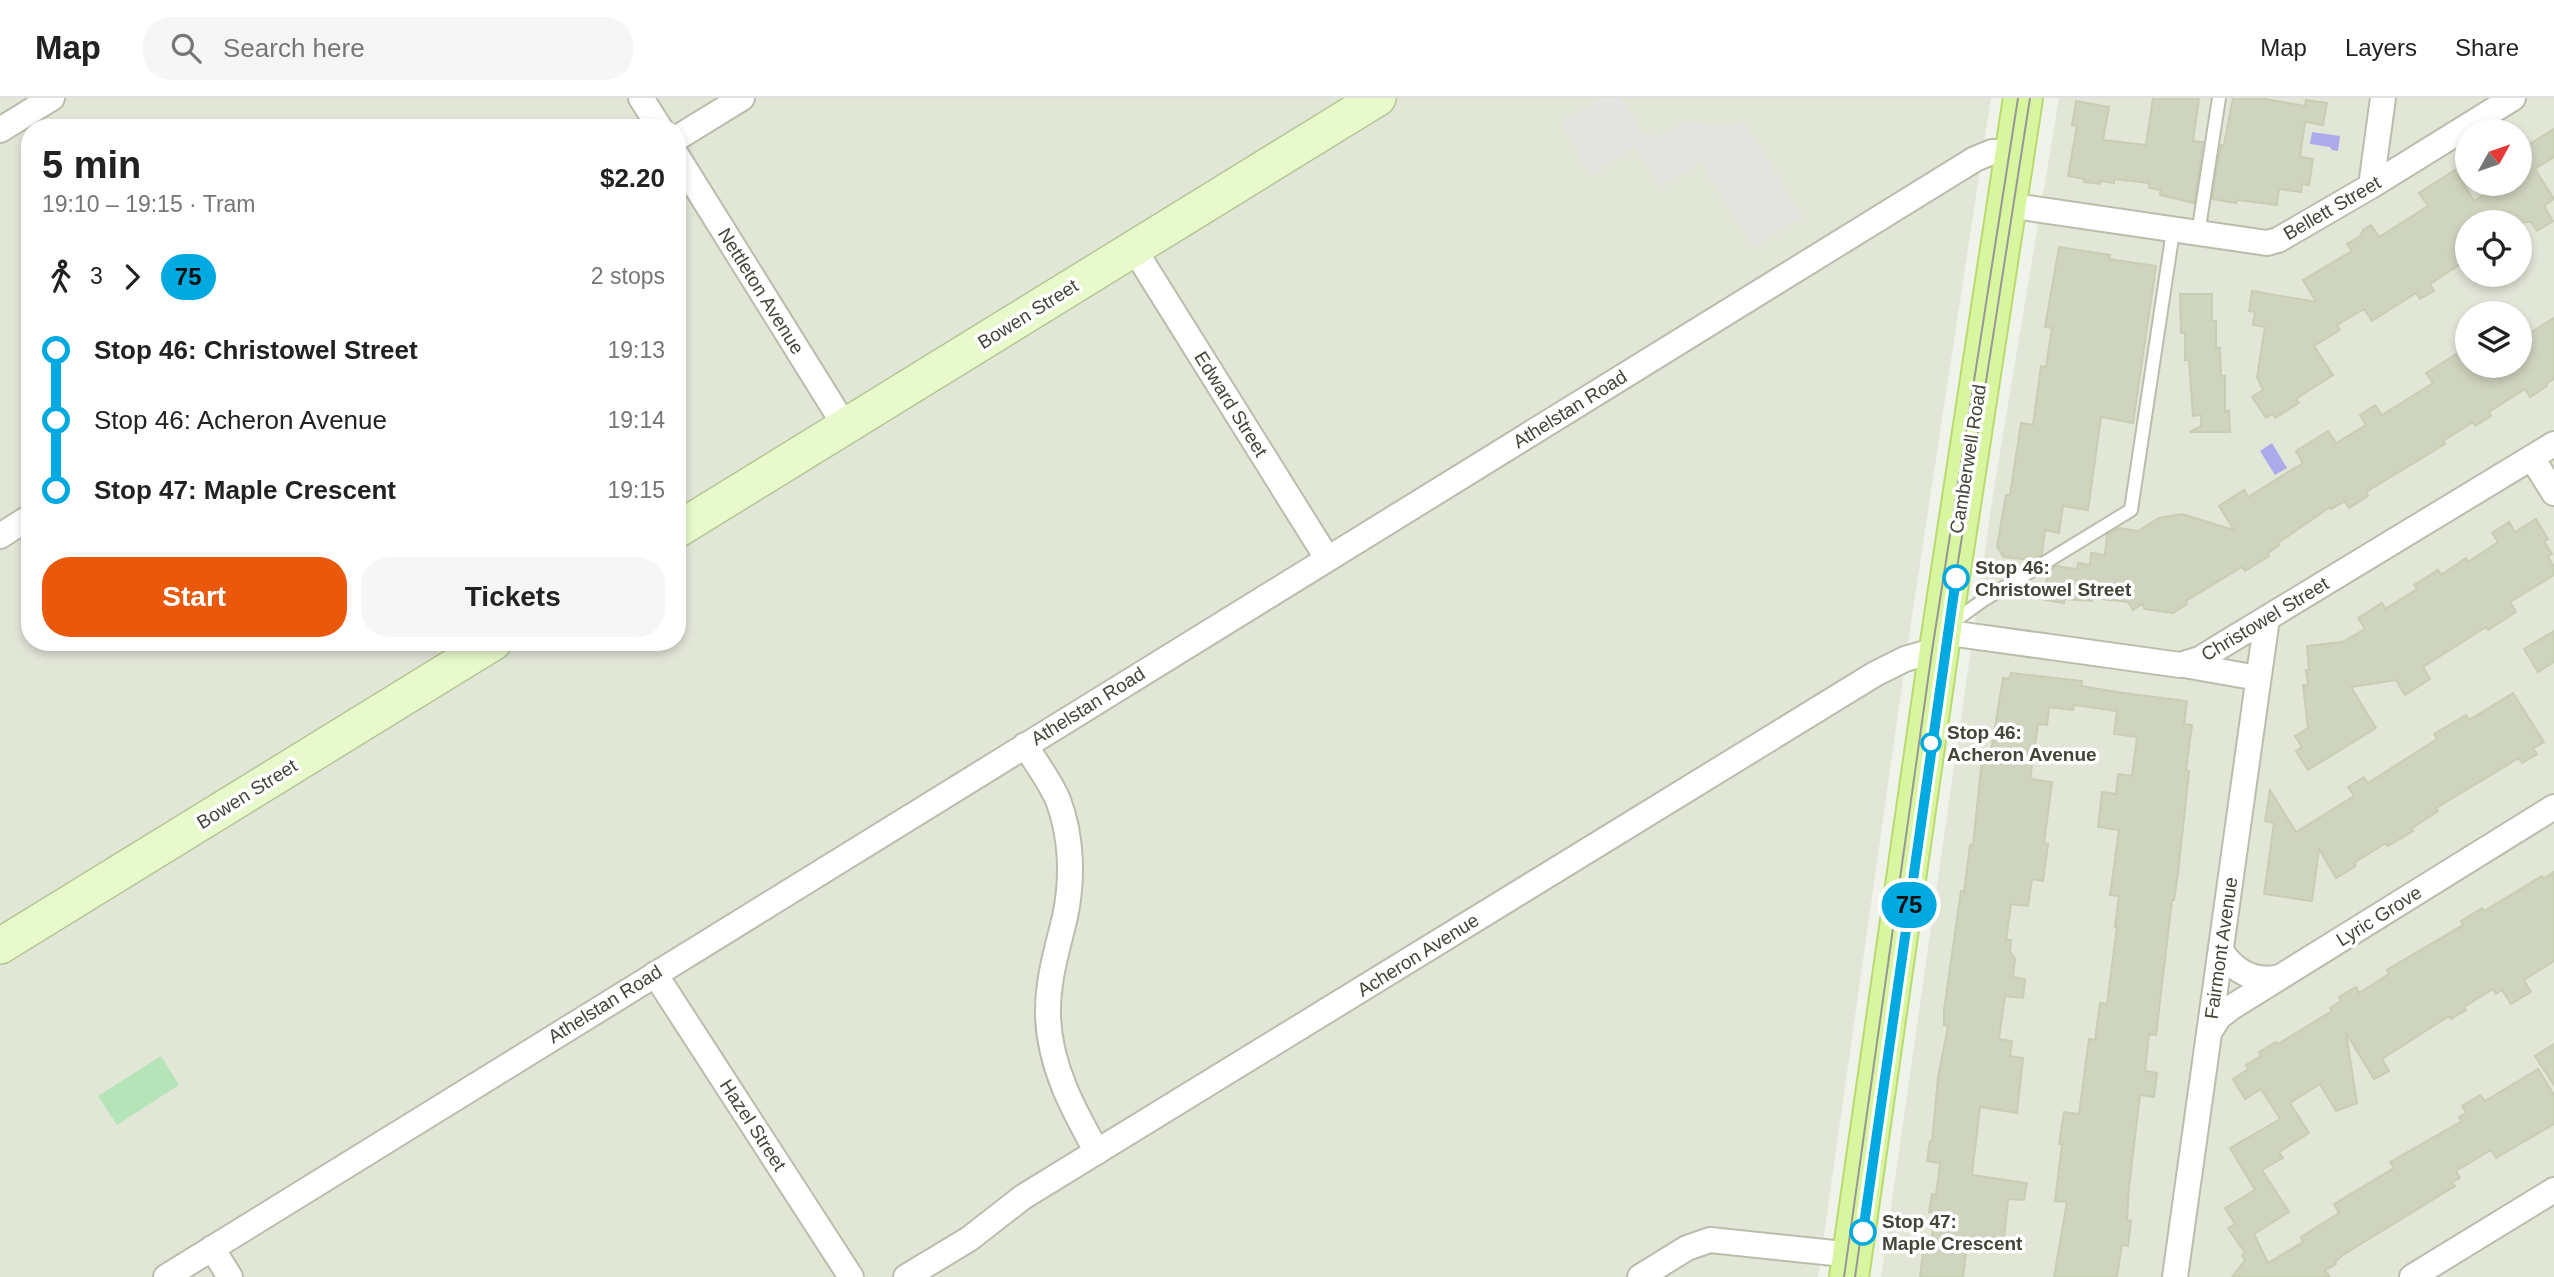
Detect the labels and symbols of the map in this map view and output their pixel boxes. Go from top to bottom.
north arrow [2455,119,2532,196]
street label: Bellett Street [2280,171,2385,244]
street label: Nettleton Avenue [714,224,808,358]
street label: Bowen Street [974,274,1083,353]
street label: Edward Street [1190,347,1272,461]
street label: Athelstan Road [1509,366,1631,452]
street label: Camberwell Road [1946,383,1990,535]
place label: Stop 46: Christowel Street [1975,557,2132,600]
marker: Stop 46: Christowel Street [1943,565,1969,591]
street label: Christowel Street [2198,572,2333,665]
street label: Athelstan Road [1027,663,1149,749]
place label: Stop 46: Acheron Avenue [1947,722,2097,765]
marker: Stop 46: Acheron Avenue [1921,733,1941,753]
street label: Bowen Street [193,754,302,833]
street label: Fairmont Avenue [2201,876,2241,1020]
line badge: 75 [1878,882,1940,928]
street label: Lyric Grove [2333,882,2425,950]
street label: Acheron Avenue [1353,909,1483,1001]
street label: Athelstan Road [544,961,666,1047]
street label: Hazel Street [716,1075,791,1175]
place label: Stop 47: Maple Crescent [1882,1211,2023,1254]
marker: Stop 47: Maple Crescent [1850,1219,1876,1245]

